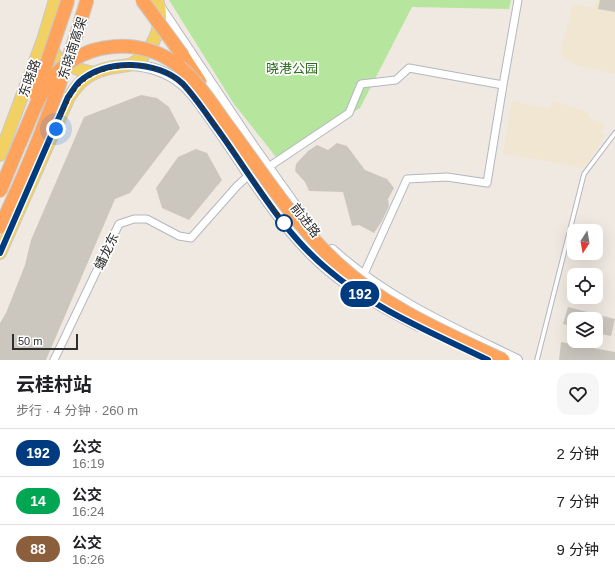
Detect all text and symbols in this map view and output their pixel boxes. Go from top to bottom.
street label: 东晓南高架 [55,15,90,81]
street label: 东晓路 [16,57,43,99]
park label: 晓港公园 [266,61,318,76]
your location [46,119,66,139]
street label: 前进路 [288,200,324,240]
unlabelled marker [275,214,293,232]
north arrow [567,224,603,260]
map controls [567,224,603,348]
street label: 蟠龙东 [91,230,122,272]
button: locate [567,268,603,304]
line badge: 192 [337,281,383,307]
text: 192 [348,286,372,302]
button: layers [567,312,603,348]
scale bar [12,332,78,351]
text: 50 m [18,335,42,347]
button: heart [557,373,599,415]
text: 云桂村站 [16,374,92,395]
text: 步行 · 4 分钟 · 260 m [16,403,138,418]
text: 公交 [72,438,102,455]
text: 192 [26,445,50,461]
text: 2 分钟 [556,445,599,462]
text: 16:19 [72,456,105,471]
text: 公交 [72,486,102,503]
text: 14 [30,493,46,509]
text: 7 分钟 [556,493,599,510]
text: 16:24 [72,504,105,519]
text: 公交 [72,534,102,551]
text: 88 [30,541,46,557]
text: 9 分钟 [556,541,599,558]
text: 16:26 [72,552,105,567]

